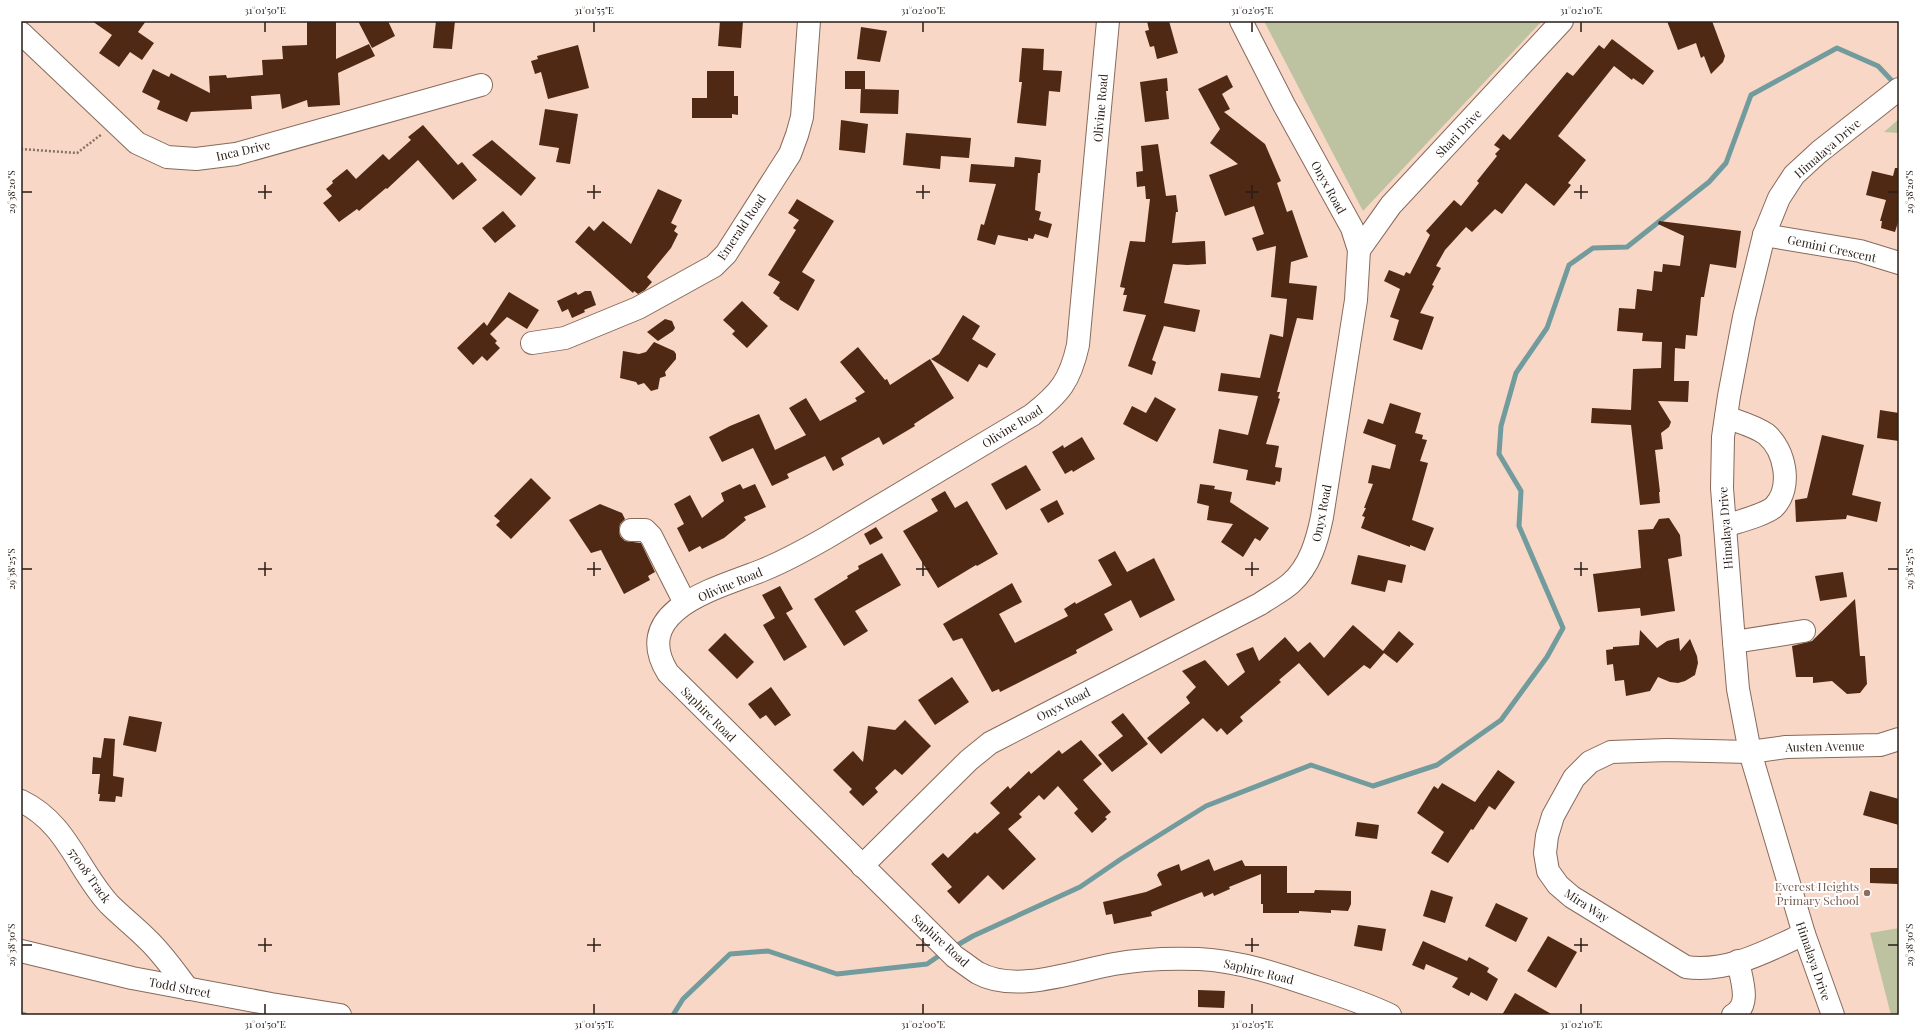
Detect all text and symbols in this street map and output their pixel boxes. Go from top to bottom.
text: 31°01'50"E [244,3,286,17]
text: 31°01'55"E [574,3,614,17]
text: 31°02'00"E [901,3,945,17]
text: 31°02'05"E [1231,3,1273,17]
text: 31°02'10"E [1560,3,1602,17]
street label: Olivine Road [1089,73,1111,143]
street label: Shari Drive [1431,105,1485,161]
street label: Himalaya Drive [1791,115,1863,181]
street label: Inca Drive [214,136,272,164]
street label: Onyx Road [1308,158,1350,216]
text: 29°38'20"S [4,170,18,214]
text: 29°38'20"S [1902,170,1916,214]
street label: Emerald Road [713,191,769,263]
street label: Gemini Crescent [1786,231,1879,265]
street label: Olivine Road [979,401,1045,451]
street label: Onyx Road [1308,483,1334,543]
street label: Himalaya Drive [1714,486,1736,570]
text: 29°38'25"S [4,548,18,590]
text: 29°38'25"S [1902,548,1916,590]
street label: Olivine Road [695,563,765,605]
street label: Saphire Road [678,683,740,745]
street label: Onyx Road [1033,684,1093,724]
street label: Austen Avenue [1784,737,1865,755]
street label: 57008 Track [65,844,115,906]
place label: Everest Heights Primary School [1775,878,1860,908]
street label: Mira Way [1562,885,1612,925]
marker: Everest Heights Primary School [1862,888,1872,898]
street label: Saphire Road [909,910,973,970]
street label: Himalaya Drive [1793,919,1835,1003]
text: 29°38'30"S [4,924,18,966]
text: 29°38'30"S [1902,924,1916,966]
street label: Saphire Road [1222,955,1296,987]
street label: Todd Street [148,973,213,1001]
text: 31°01'50"E [244,1017,286,1031]
text: 31°01'55"E [574,1017,614,1031]
text: 31°02'00"E [901,1017,945,1031]
text: 31°02'05"E [1231,1017,1273,1031]
text: 31°02'10"E [1560,1017,1602,1031]

